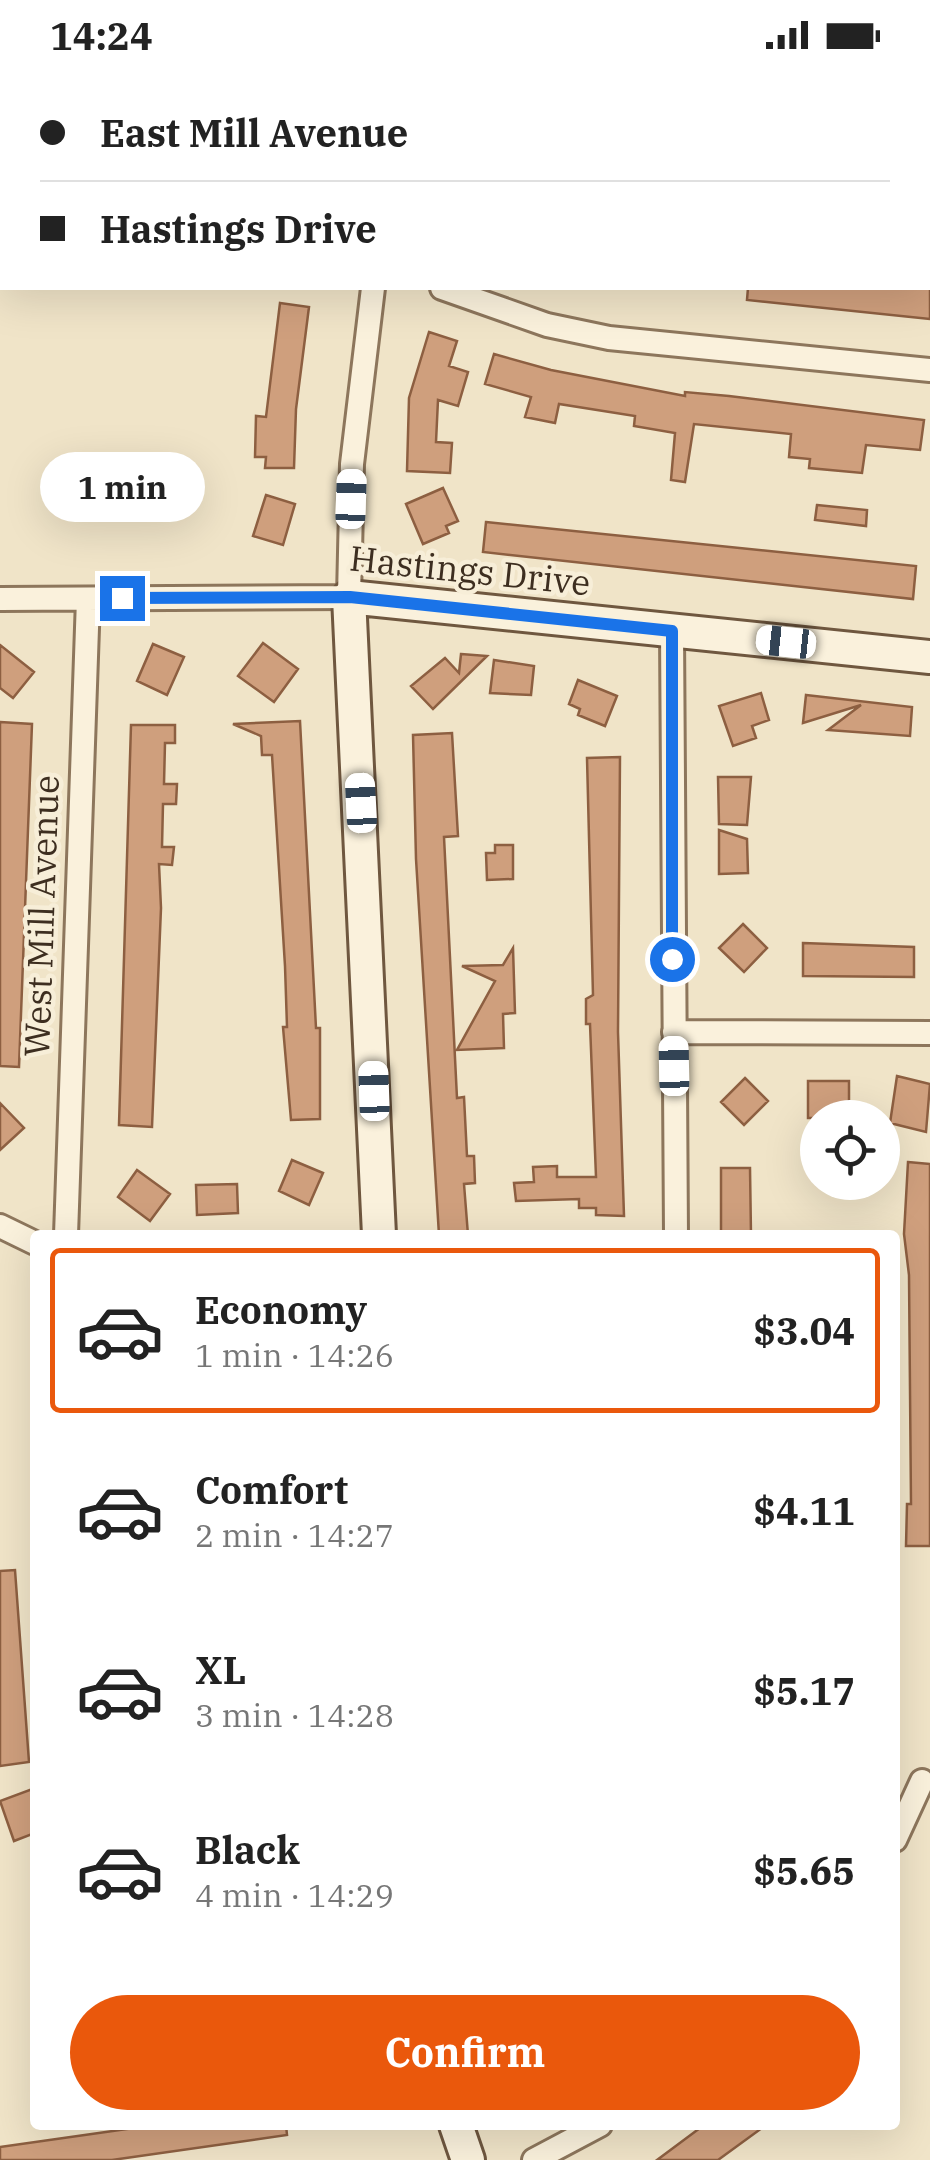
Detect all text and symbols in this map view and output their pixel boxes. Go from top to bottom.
text: 14:24 [50,11,153,60]
text: East Mill Avenue [100,108,408,157]
text: Hastings Drive [100,204,377,253]
callout: 1 min [39,453,204,523]
text: 1 min [78,466,167,508]
car [335,468,367,530]
street label: Hastings Drive [347,534,593,606]
route end [100,576,145,621]
car [755,624,817,660]
car [344,772,378,834]
street label: West Mill Avenue [13,774,69,1058]
route start [650,937,695,982]
car [658,1036,690,1096]
car [358,1060,390,1122]
map controls [800,1100,900,1200]
button: locate [800,1100,900,1200]
text: Economy [195,1285,367,1334]
icon: car [75,1286,165,1376]
text: $3.04 [753,1306,855,1355]
text: 1 min · 14:26 [195,1334,394,1376]
text: Comfort [195,1465,348,1514]
icon: car [75,1466,165,1556]
text: $4.11 [753,1486,855,1535]
text: 2 min · 14:27 [195,1514,394,1556]
text: XL [195,1645,246,1694]
icon: car [75,1646,165,1736]
text: $5.17 [753,1666,855,1715]
text: 3 min · 14:28 [195,1694,394,1736]
text: Black [195,1825,300,1874]
icon: car [75,1826,165,1916]
text: $5.65 [753,1846,855,1895]
text: 4 min · 14:29 [195,1874,394,1916]
button: Confirm [70,1995,860,2110]

